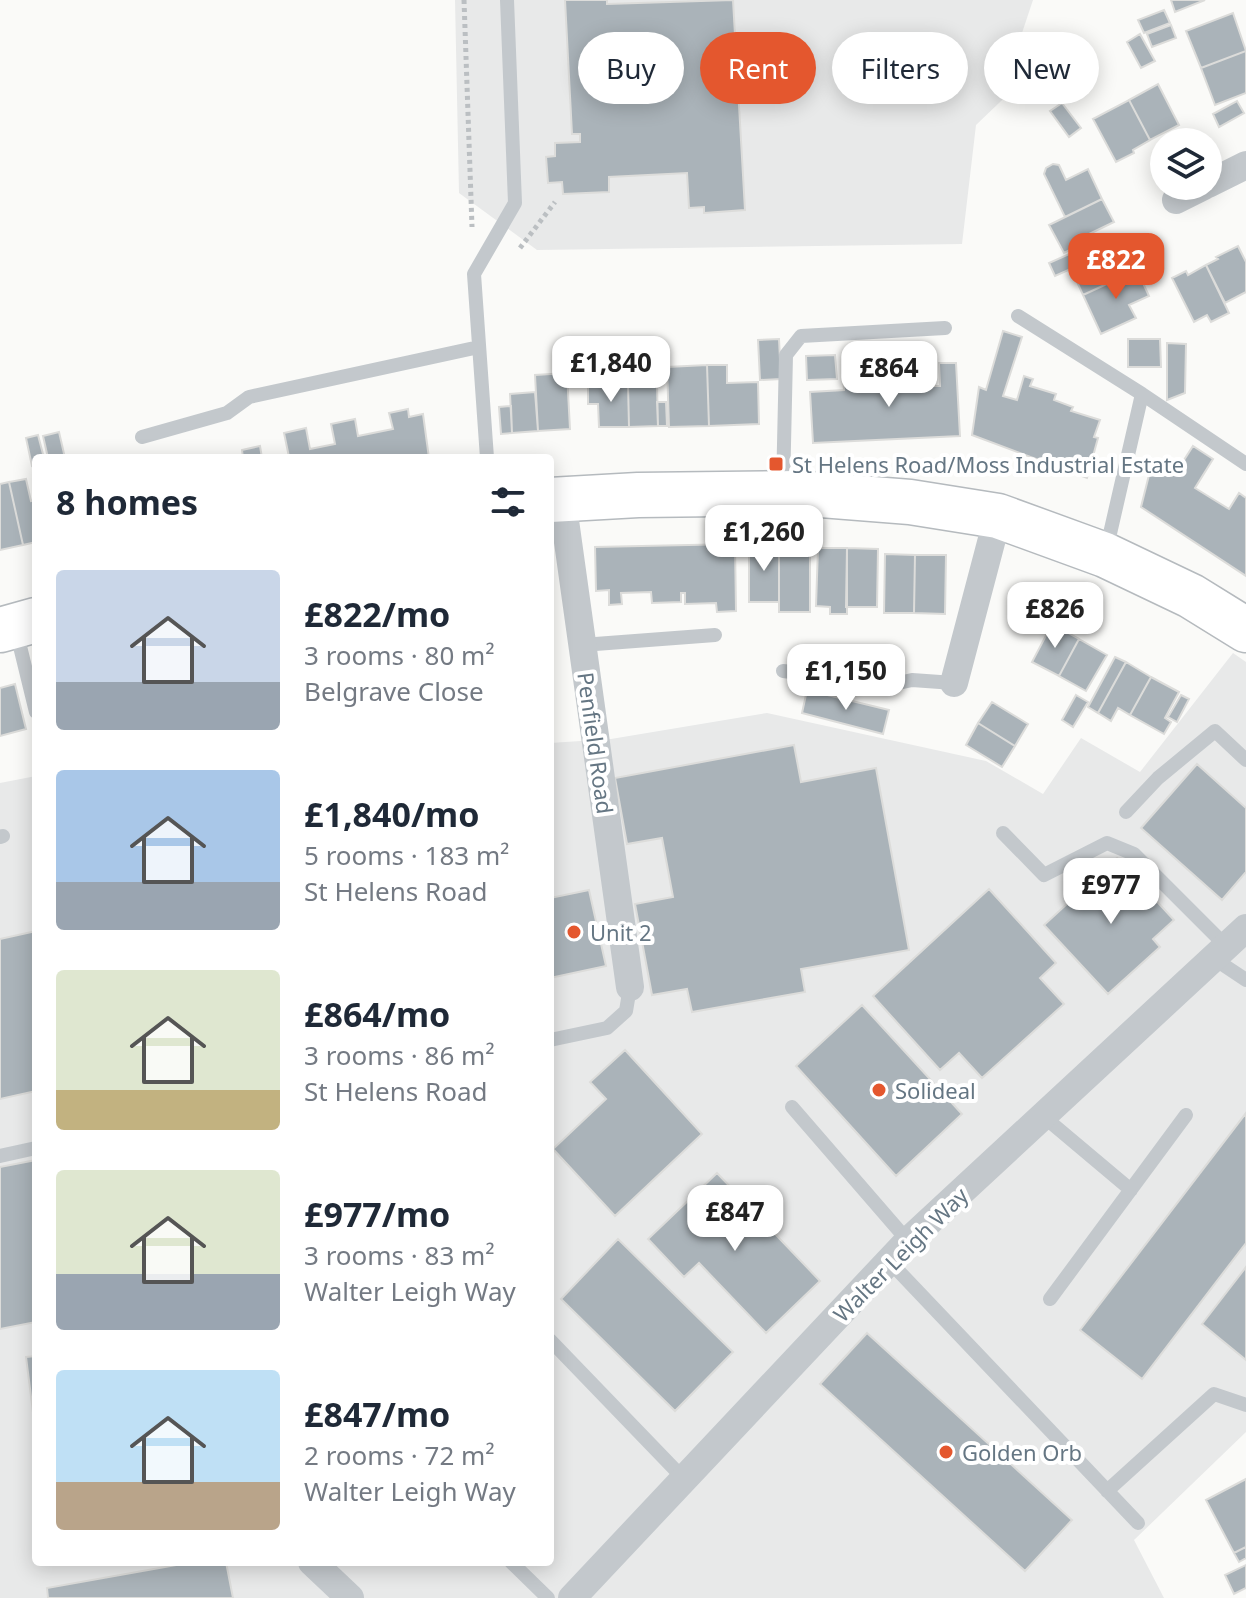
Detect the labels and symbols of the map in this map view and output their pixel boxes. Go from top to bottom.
pin: £822 [1069,233,1163,301]
pin: £1,840 [546,336,676,404]
pin: £864 [842,341,936,409]
place label: St Helens Road/Moss Industrial Estate [792,449,1184,479]
marker: St Helens Road/Moss Industrial Estate [767,455,785,473]
pin: £1,260 [699,505,829,573]
pin: £826 [1008,582,1102,650]
pin: £1,150 [781,644,911,712]
street label: Penfield Road [571,670,621,816]
pin: £977 [1064,858,1158,926]
place label: Unit 2 [590,917,652,947]
marker: Unit 2 [565,923,583,941]
place label: Solideal [895,1075,976,1105]
marker: Solideal [870,1081,888,1099]
street label: Walter Leigh Way [826,1179,975,1328]
pin: £847 [688,1185,782,1253]
place label: Golden Orb [962,1437,1082,1467]
marker: Golden Orb [937,1443,955,1461]

